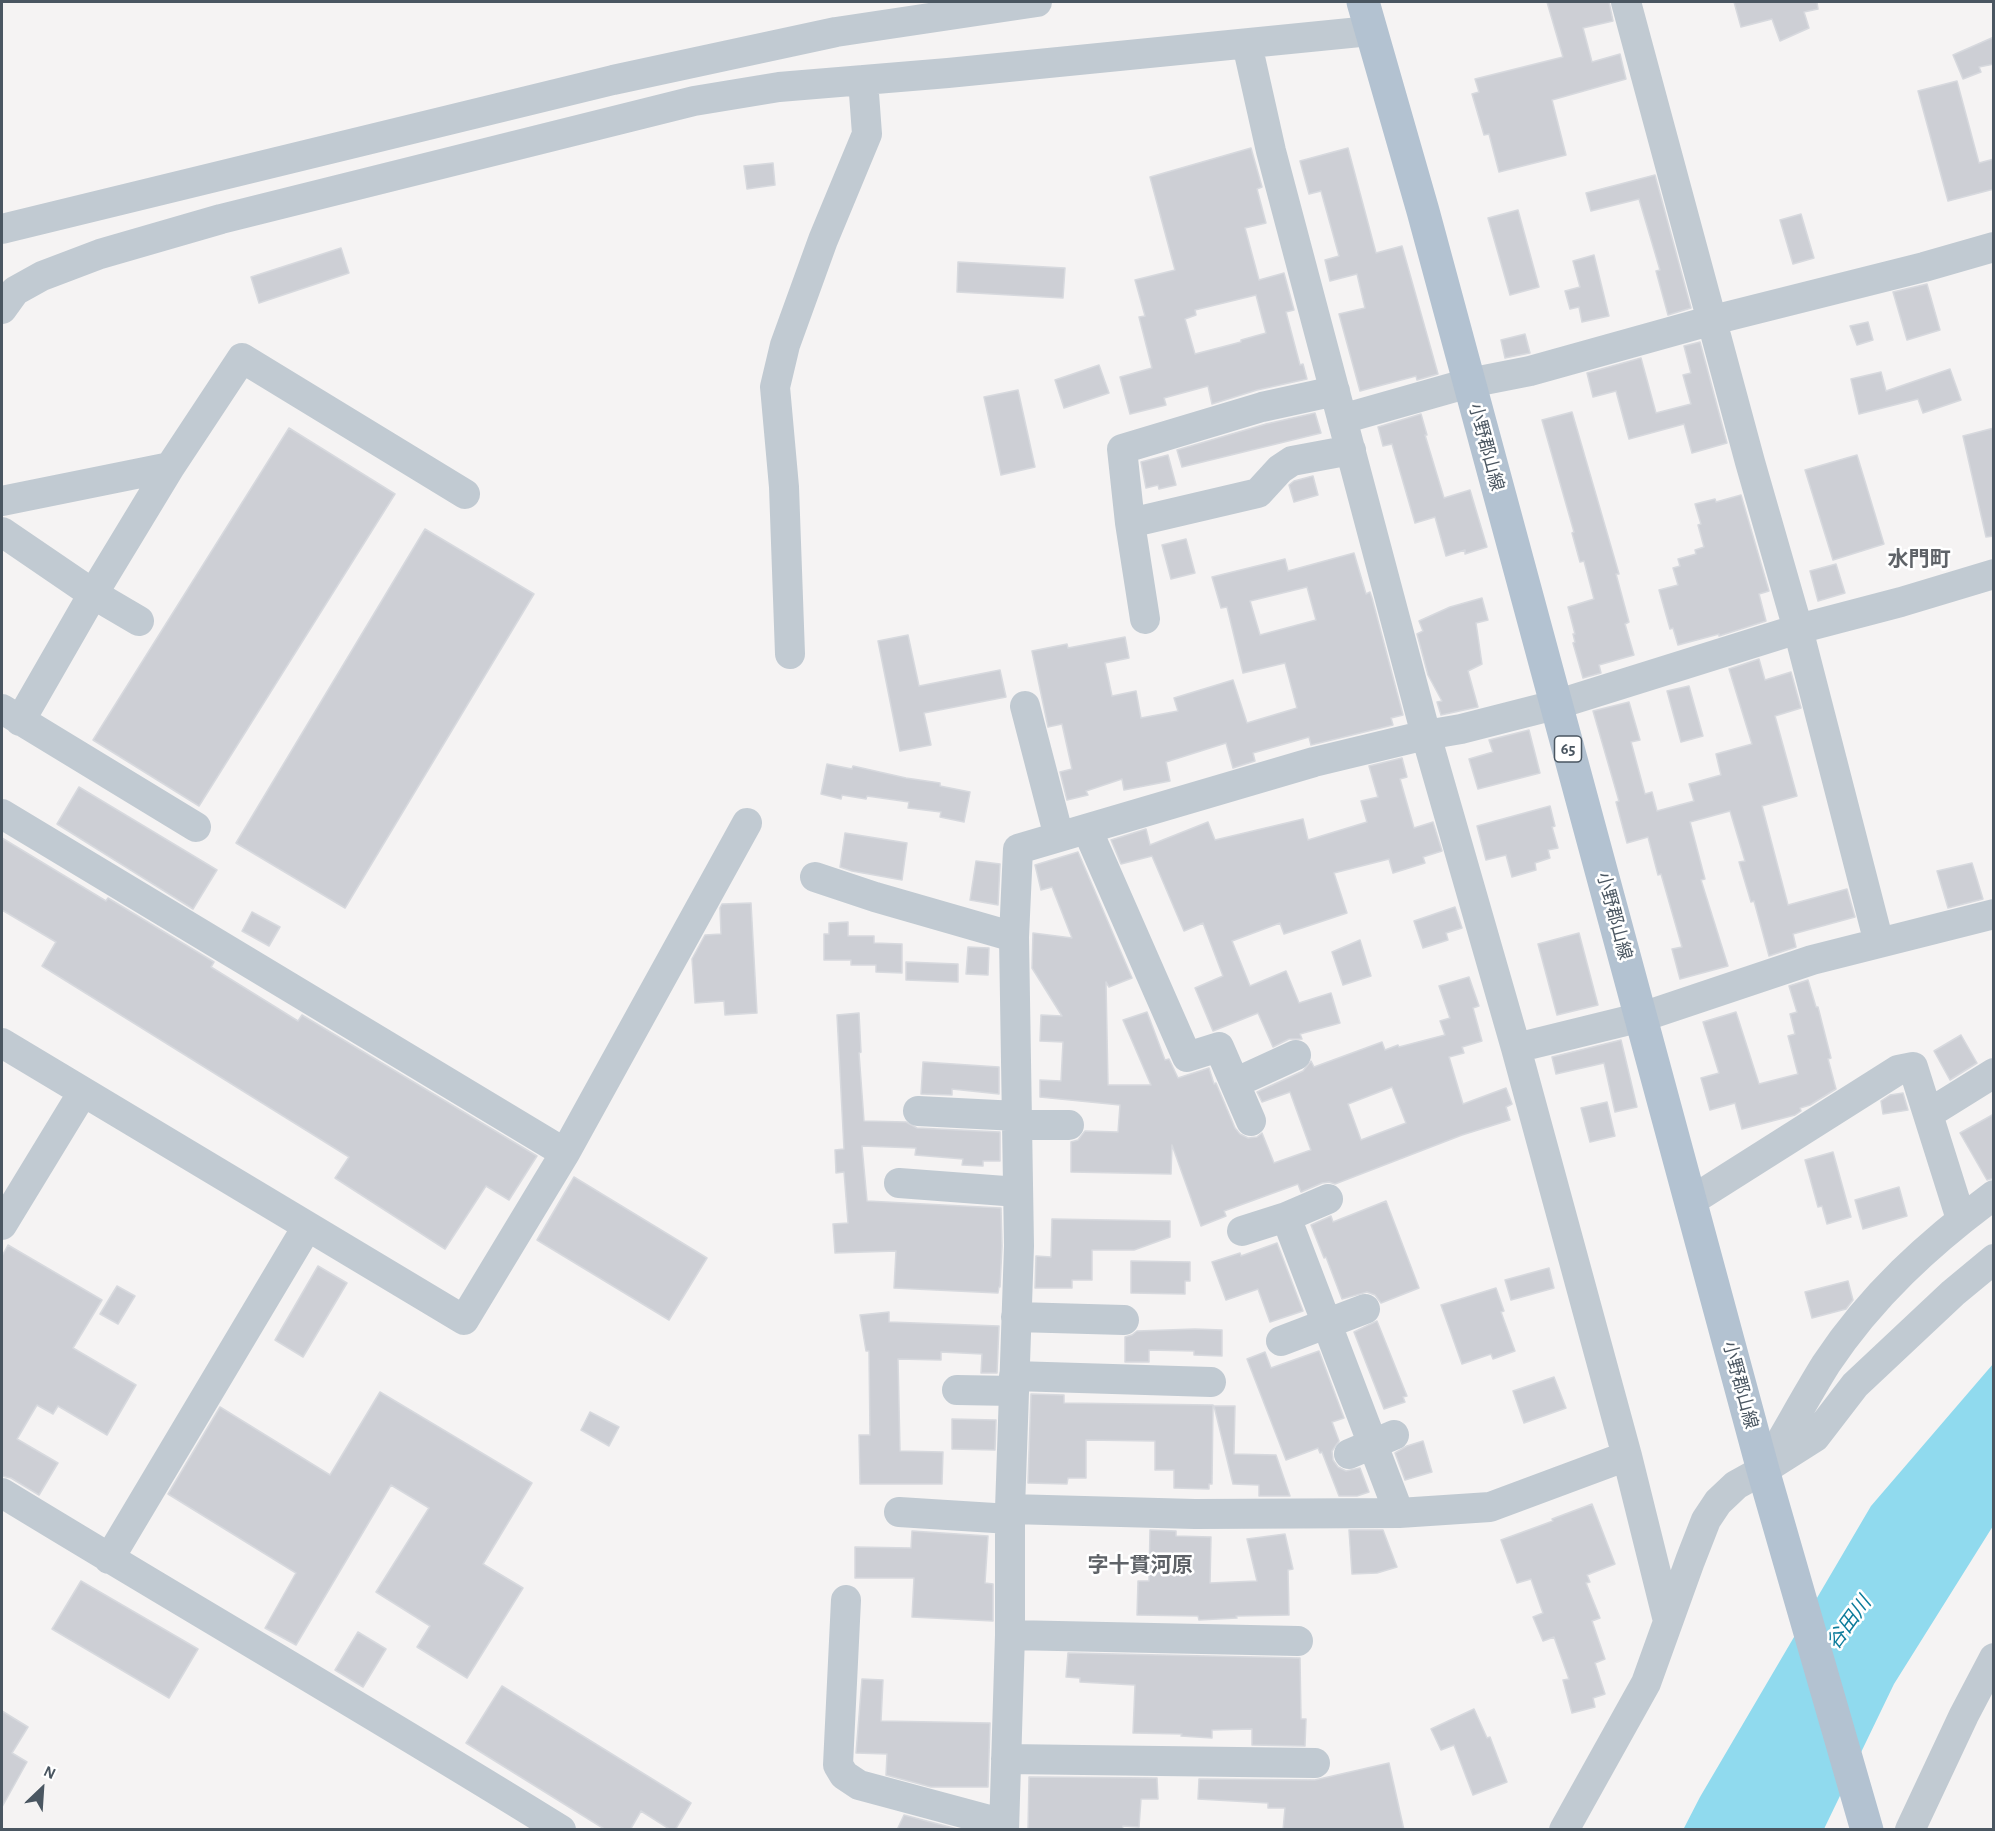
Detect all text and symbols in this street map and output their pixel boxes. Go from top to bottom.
street label: 小野郡山線 [1464,401,1508,493]
district label: 水門町 [1888,547,1950,573]
road number: 65 [1554,736,1582,762]
street label: 小野郡山線 [1592,870,1636,962]
street label: 小野郡山線 [1718,1339,1762,1431]
district label: 字十貫河原 [1088,1553,1192,1579]
water label: 谷田川 [1822,1592,1876,1654]
north arrow [12,1759,72,1819]
text: N [41,1763,58,1782]

